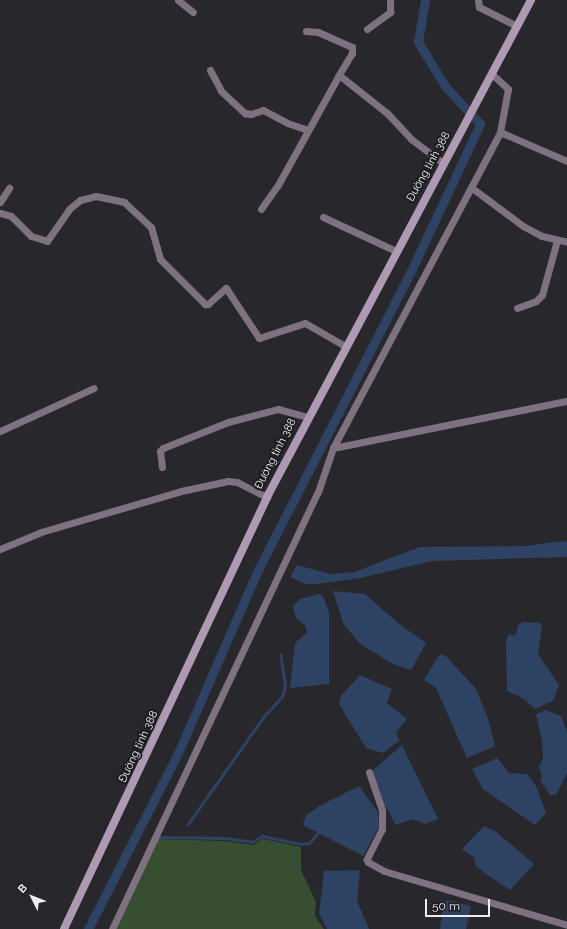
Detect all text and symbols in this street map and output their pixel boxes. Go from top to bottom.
street label: Đường tỉnh 388 [404,130,454,204]
street label: Đường tỉnh 388 [252,416,300,492]
street label: Đường tỉnh 388 [117,709,161,785]
north arrow [12,877,52,917]
text: B [15,882,30,896]
scale bar [427,891,492,917]
text: 50 m [432,899,460,913]

